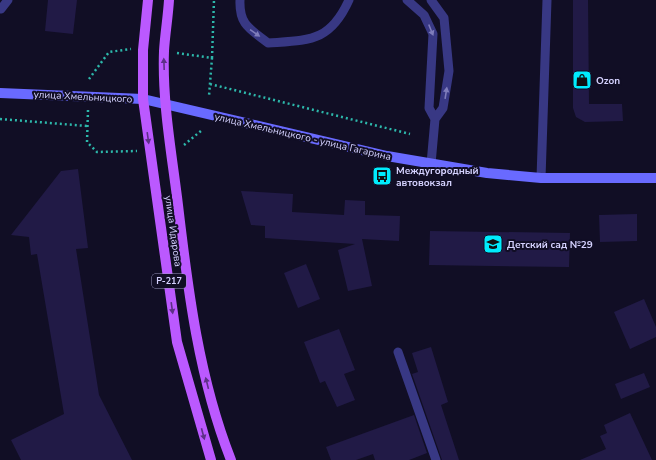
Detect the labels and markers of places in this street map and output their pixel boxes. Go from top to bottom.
shop icon: Ozon [571,69,593,91]
place label: Ozon [596,74,620,88]
place label: Междугородный автовокзал [396,164,479,190]
bus stop icon: Междугородный автовокзал [371,165,393,187]
school or university icon: Детский сад №29 [482,233,504,255]
place label: Детский сад №29 [507,238,593,252]

